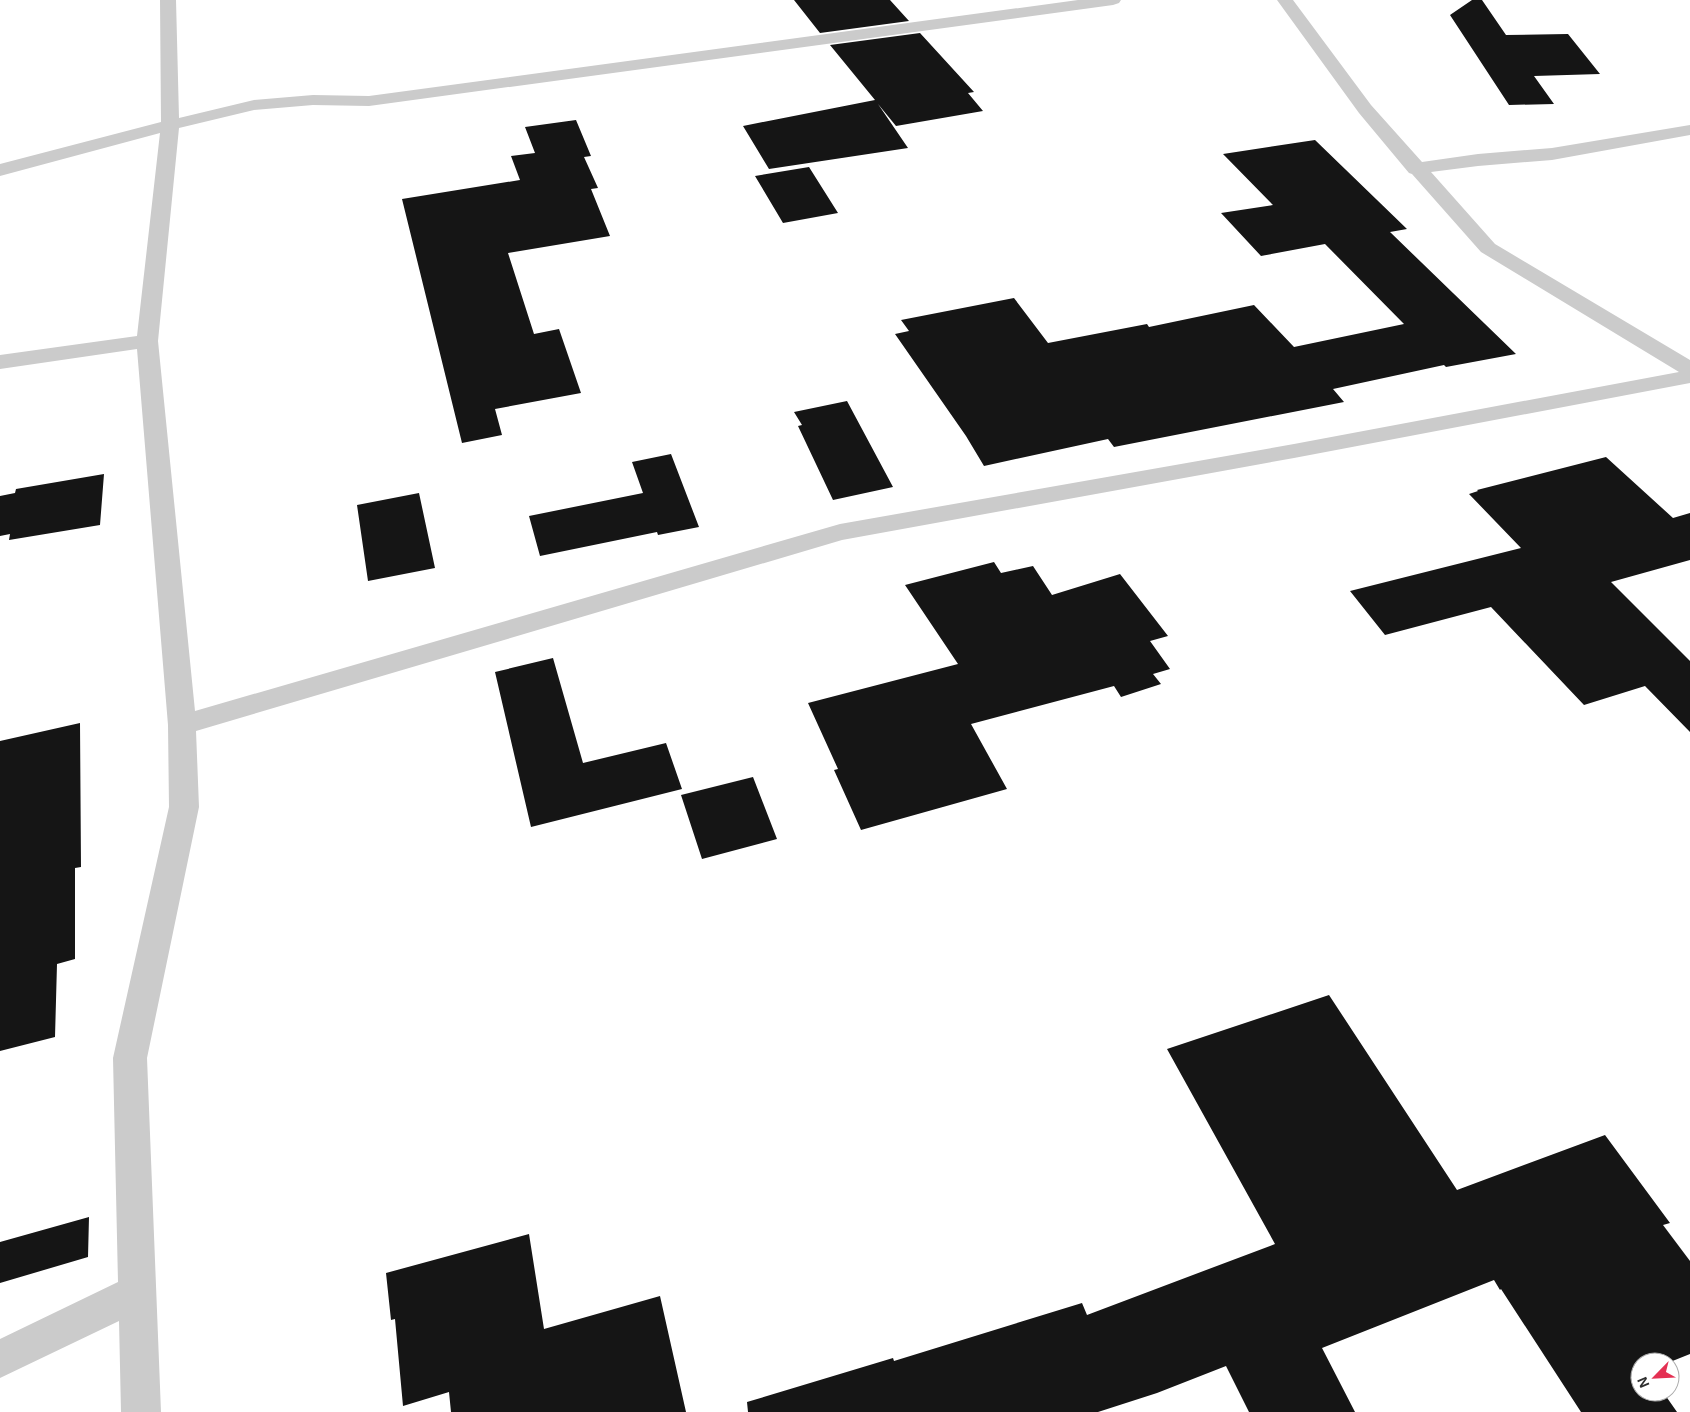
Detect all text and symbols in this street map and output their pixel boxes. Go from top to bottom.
north arrow [1630,1352,1680,1402]
text: N [1634,1374,1652,1390]

